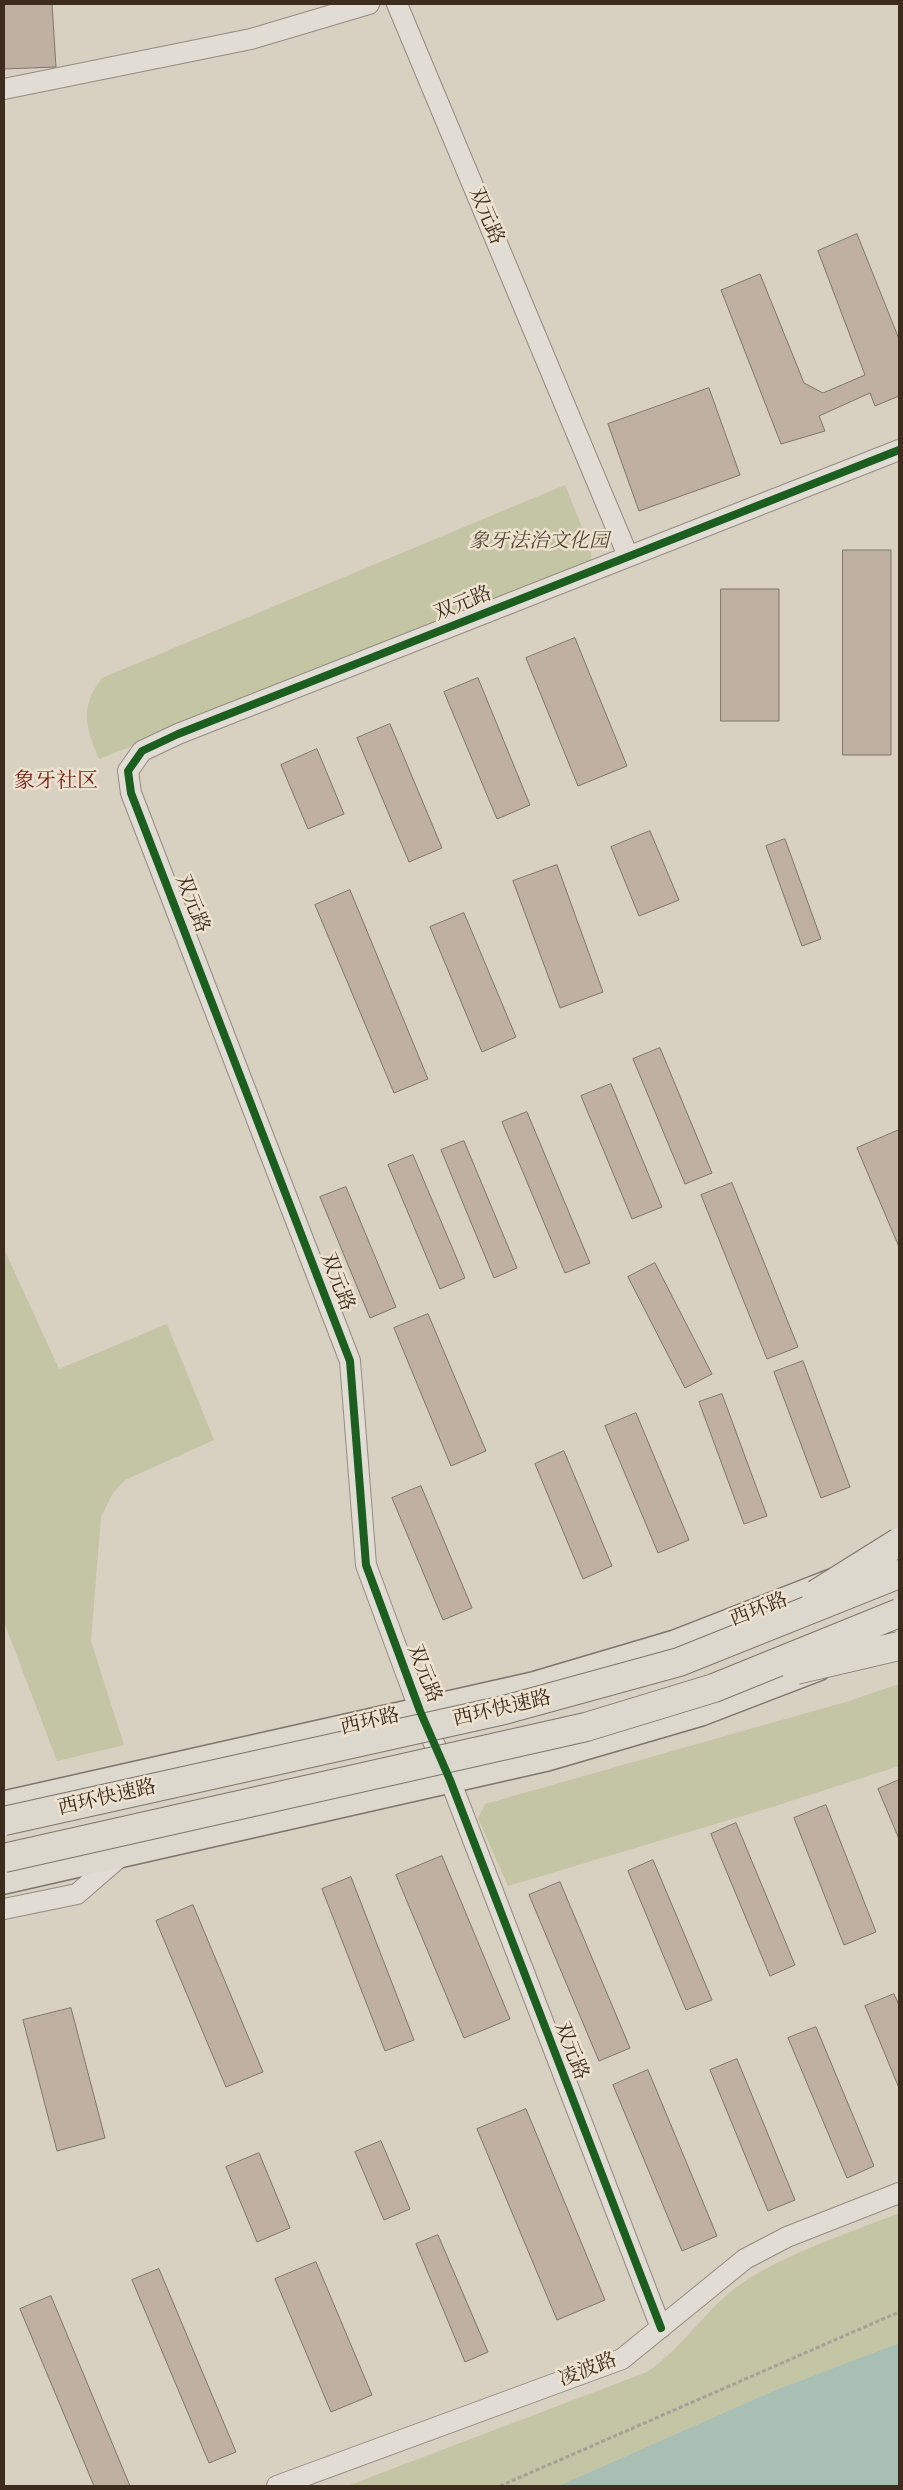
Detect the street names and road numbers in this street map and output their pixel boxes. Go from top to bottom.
street label: 双元路 [463,184,509,248]
street label: 双元路 [431,582,495,626]
street label: 双元路 [170,872,214,936]
street label: 双元路 [315,1250,359,1314]
street label: 西环路 [727,1588,791,1632]
street label: 双元路 [402,1642,446,1706]
street label: 西环快速路 [451,1686,553,1732]
street label: 西环路 [338,1704,402,1740]
street label: 西环快速路 [56,1775,158,1821]
street label: 双元路 [549,2019,593,2083]
street label: 凌波路 [556,2348,620,2392]

